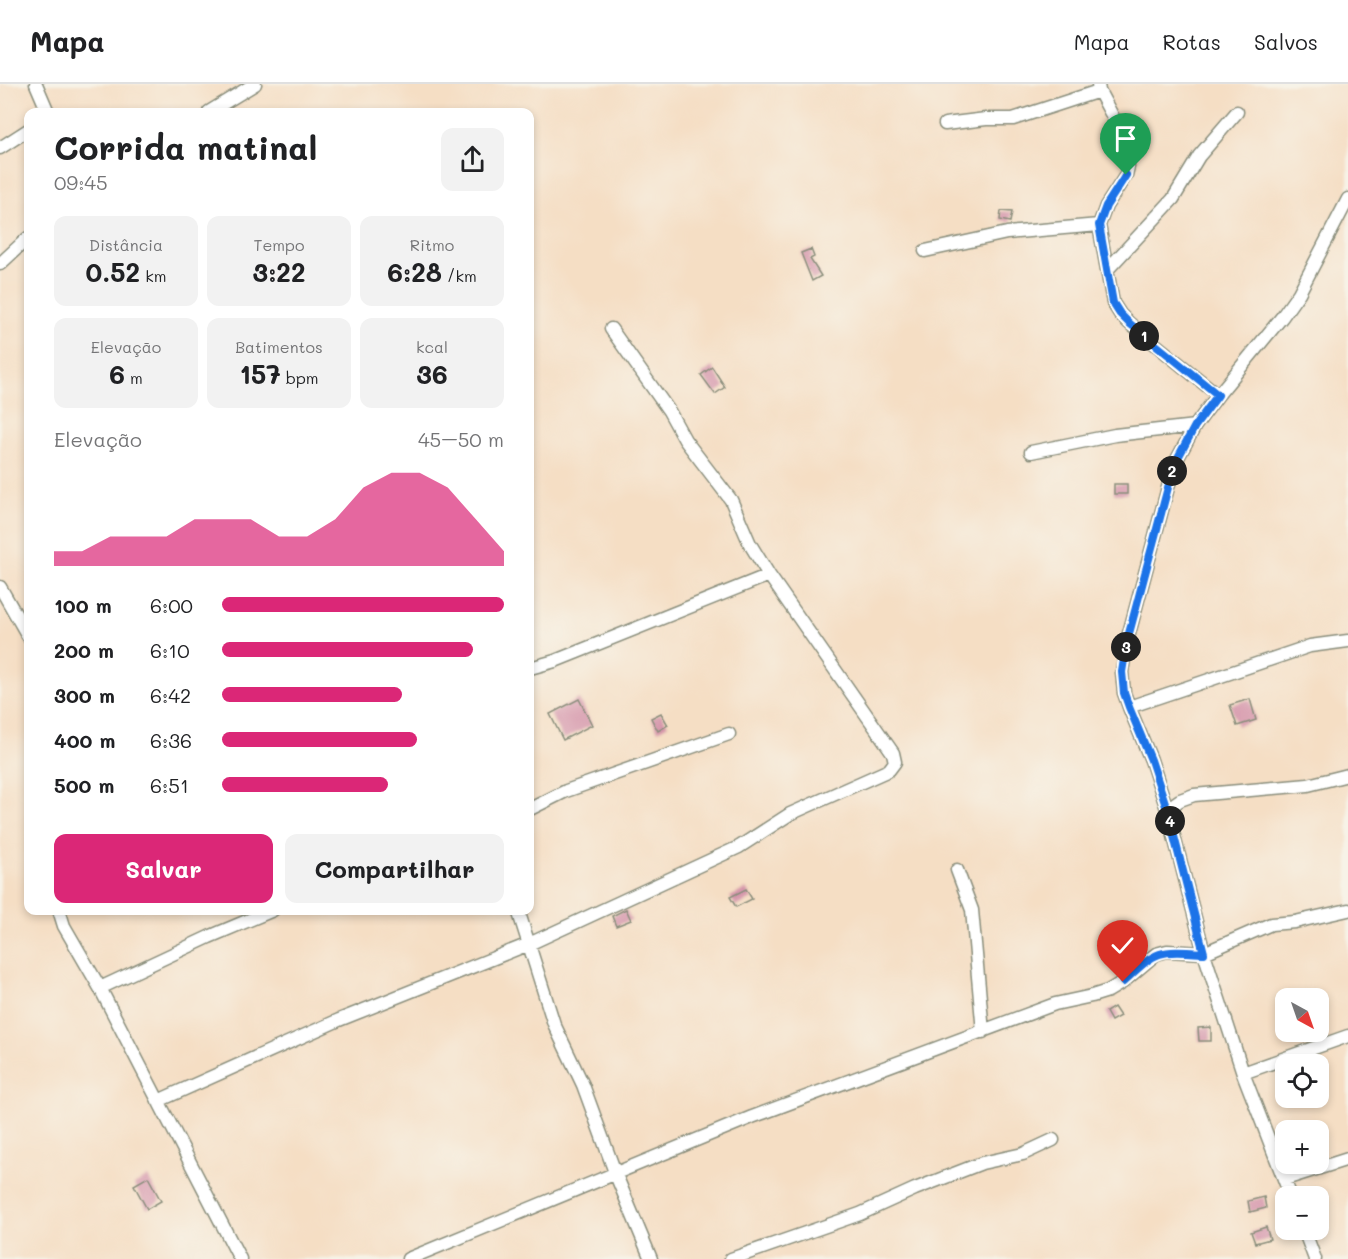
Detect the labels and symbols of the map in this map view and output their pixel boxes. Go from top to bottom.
pin [1100,113,1151,175]
pin: 1 [1129,321,1159,351]
pin: 2 [1157,456,1187,486]
pin: 3 [1111,632,1141,662]
pin: 4 [1155,806,1185,836]
pin [1097,920,1148,982]
north arrow [1275,988,1329,1042]

